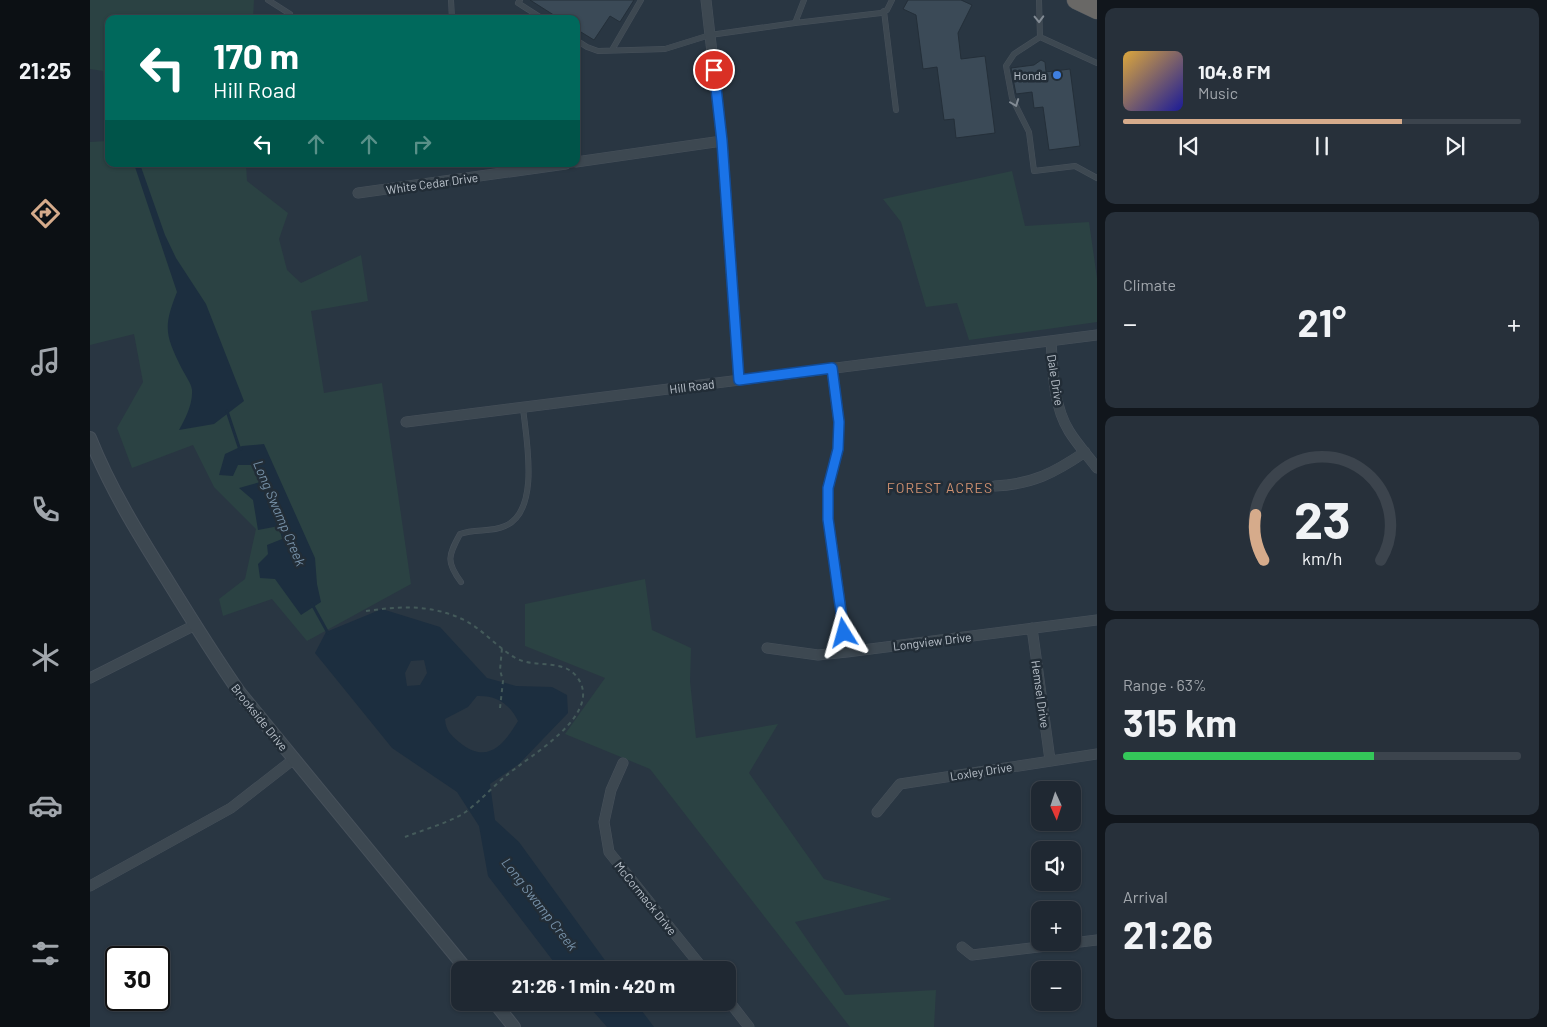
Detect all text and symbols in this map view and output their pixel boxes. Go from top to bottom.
one-way arrow [1034,15,1045,23]
text: 170 m [213,34,299,76]
icon: left [130,35,195,100]
pin [693,49,735,91]
icon: arrive [700,56,728,84]
text: 21:25 [19,57,71,83]
text: 104.8 FM [1198,60,1271,83]
place label: Honda [1014,68,1047,82]
marker: Honda [1051,69,1063,81]
text: Hill Road [213,76,296,102]
text: Music [1198,83,1238,102]
one-way arrow [1009,98,1019,107]
icon: left [249,130,277,158]
icon: ahead [302,130,330,158]
icon: ahead [355,130,383,158]
icon: right [408,130,436,158]
icon: previous [1175,132,1203,160]
icon: pause [1308,132,1336,160]
icon: next [1441,132,1469,160]
street label: White Cedar Drive [385,170,479,196]
icon: directions [28,196,63,231]
text: Climate [1123,275,1176,294]
text: 21° [1298,299,1346,345]
text: − [1123,306,1137,340]
text: + [1507,306,1521,340]
icon: music [28,344,63,379]
street label: Dale Drive [1045,353,1067,407]
street label: Hill Road [669,376,715,396]
water label: Long Swamp Creek [250,458,310,569]
district label: FOREST ACRES [887,479,993,496]
text: 23 [1294,487,1350,549]
icon: phone [28,492,63,527]
text: km/h [1302,547,1342,569]
position arrow [817,606,869,658]
street label: Longview Drive [892,629,972,653]
icon: climate [28,640,63,675]
street label: Hemsel Drive [1029,659,1053,729]
text: Range · 63% [1123,675,1207,694]
street label: Brookside Drive [229,681,291,753]
text: 315 km [1123,699,1237,745]
street label: Loxley Drive [949,759,1013,783]
north arrow [1031,781,1081,831]
map controls [1031,781,1081,1011]
icon: car [28,788,63,823]
button: sound [1031,841,1081,891]
water label: Long Swamp Creek [498,854,582,954]
street label: McCormack Drive [612,858,680,938]
text: Arrival [1123,887,1168,906]
button: + [1031,901,1081,951]
text: 21:26 [1123,911,1213,957]
icon: filters [28,936,63,971]
speed limit sign: 30 [105,946,170,1011]
button: − [1031,961,1081,1011]
text: 21:26 · 1 min · 420 m [512,974,675,997]

